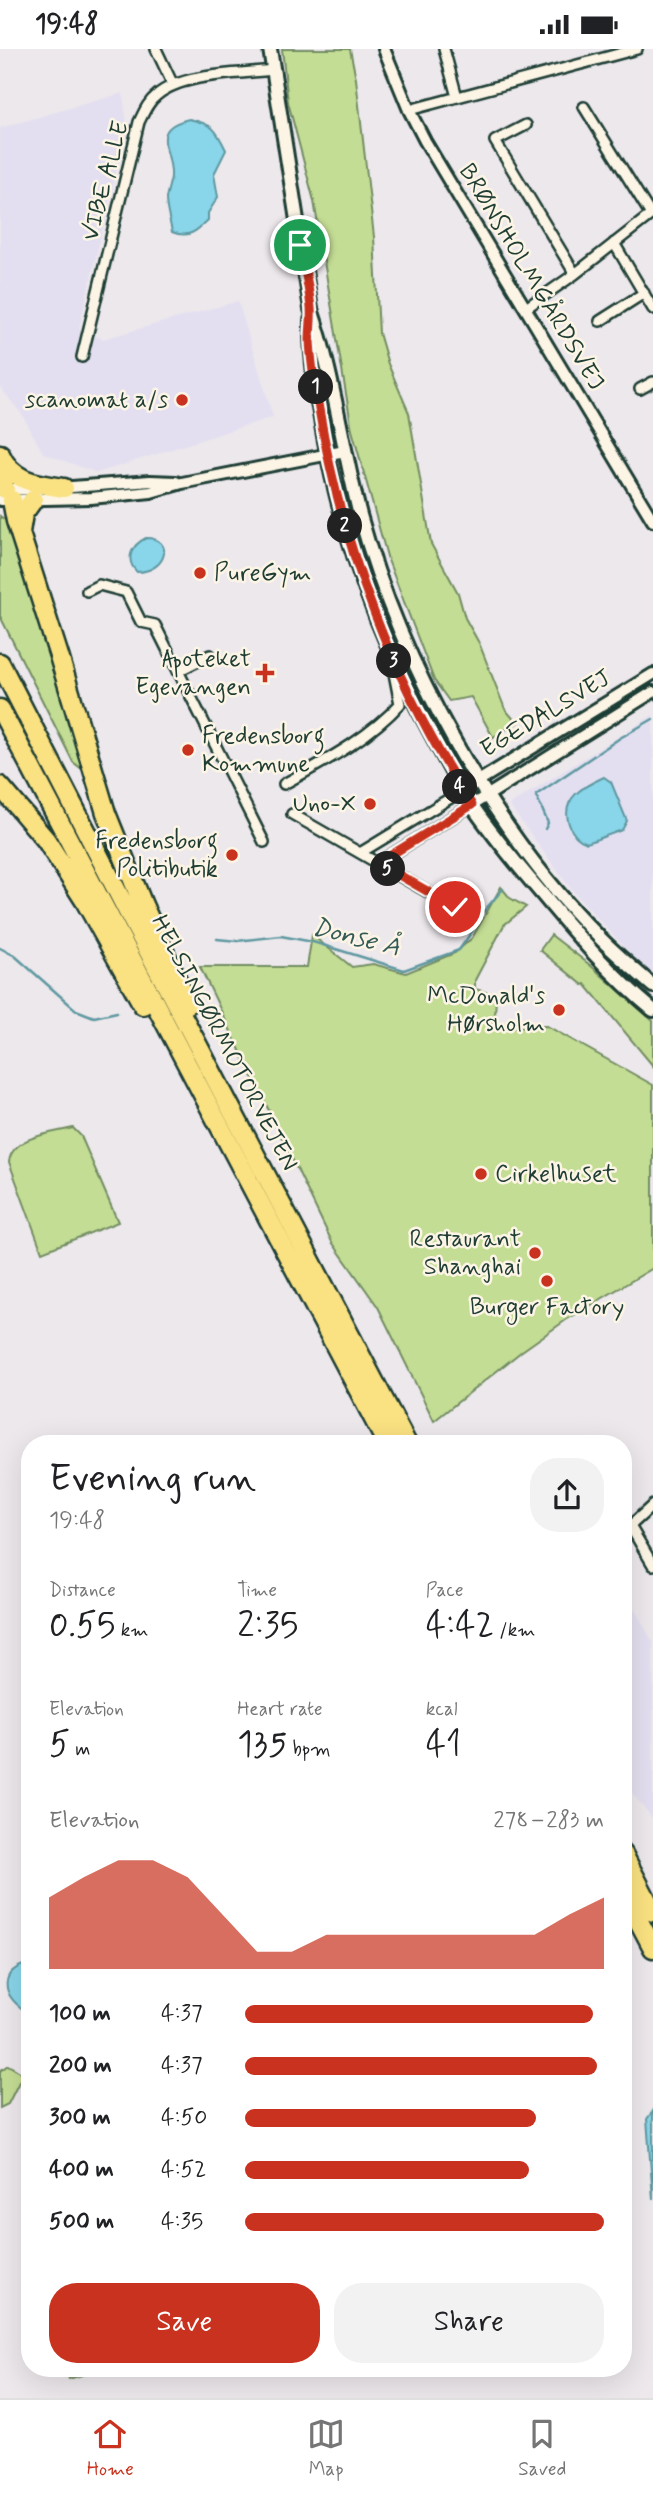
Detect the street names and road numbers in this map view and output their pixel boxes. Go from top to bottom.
street label: VIBE ALLE [75,118,137,244]
street label: BRØNSHOLMGÅRDSVEJ [451,158,611,396]
street label: EGEDALSVEJ [475,663,617,765]
street label: HELSINGØRMOTORVEJEN [143,910,305,1176]

